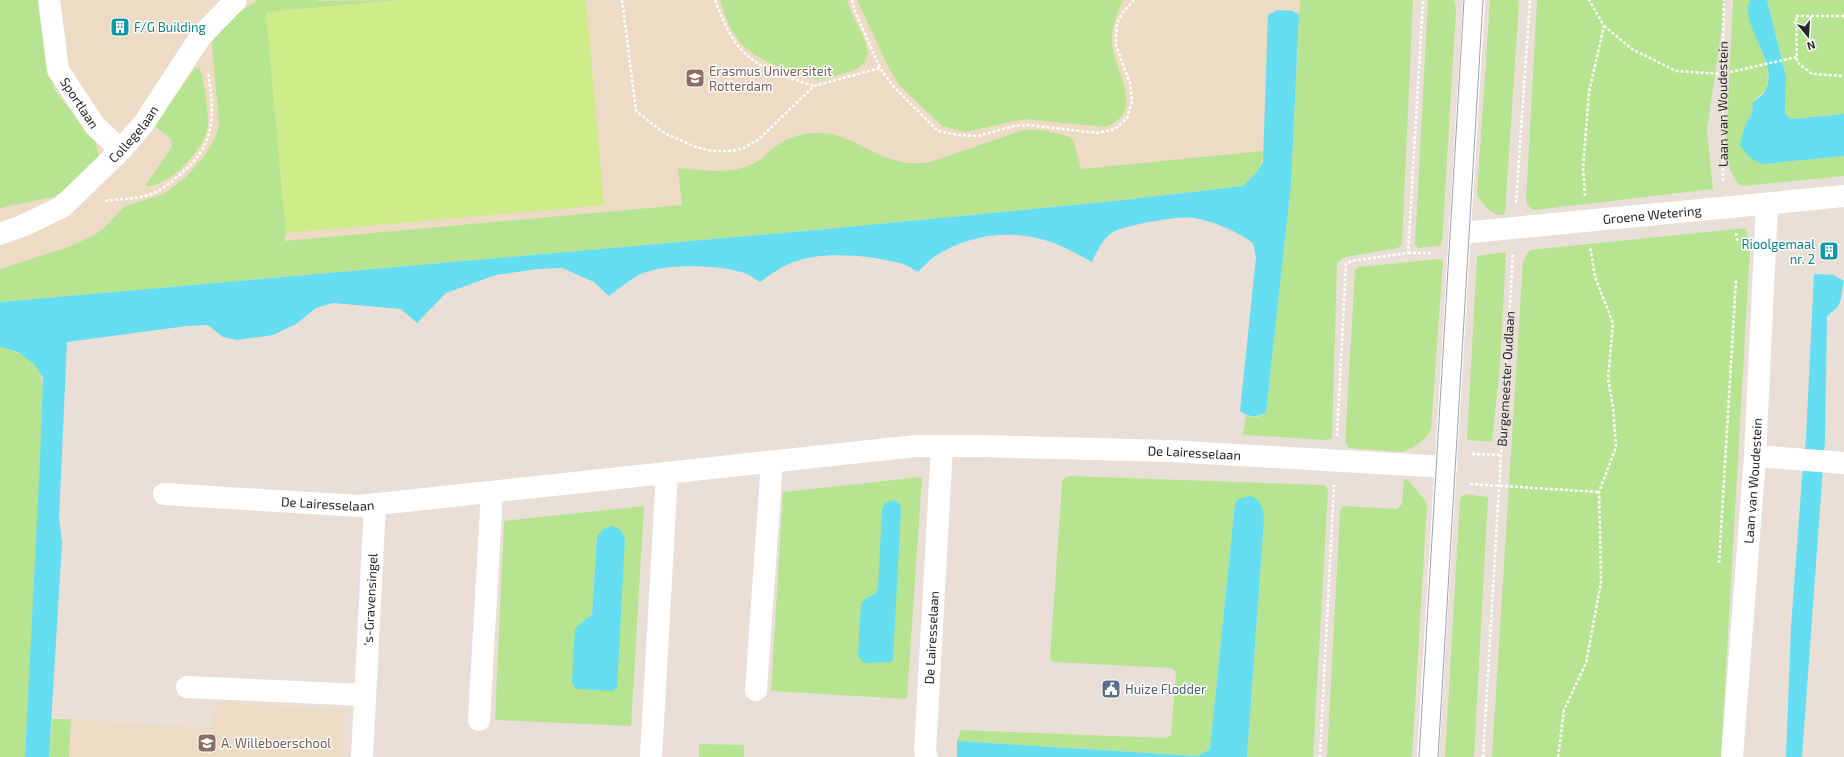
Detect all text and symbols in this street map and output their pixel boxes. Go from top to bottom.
building icon: F/G Building [109,16,131,38]
north arrow [1788,16,1828,56]
place label: F/G Building [134,19,206,35]
text: N [1805,39,1817,53]
street label: Laan van Woudestein [1714,41,1731,167]
place label: Erasmus Universiteit Rotterdam [709,63,832,94]
school or university icon: Erasmus Universiteit Rotterdam [684,67,706,89]
street label: Sportlaan [57,74,102,132]
street label: Collegelaan [105,102,161,166]
street label: Groene Wetering [1602,202,1702,227]
place label: Rioolgemaal nr. 2 [1741,236,1815,267]
building icon: Rioolgemaal nr. 2 [1818,240,1840,262]
street label: Burgemeester Oudlaan [1494,310,1518,447]
street label: Laan van Woudestein [1740,417,1765,544]
street label: De Lairesselaan [1147,442,1241,463]
street label: De Lairesselaan [281,493,375,514]
street label: 's-Gravensingel [360,552,380,646]
street label: De Lairesselaan [921,590,942,685]
public building icon: Huize Flodder [1100,678,1122,700]
place label: Huize Flodder [1125,681,1206,697]
school or university icon: A. Willeboerschool [196,732,218,754]
place label: A. Willeboerschool [221,735,331,751]

